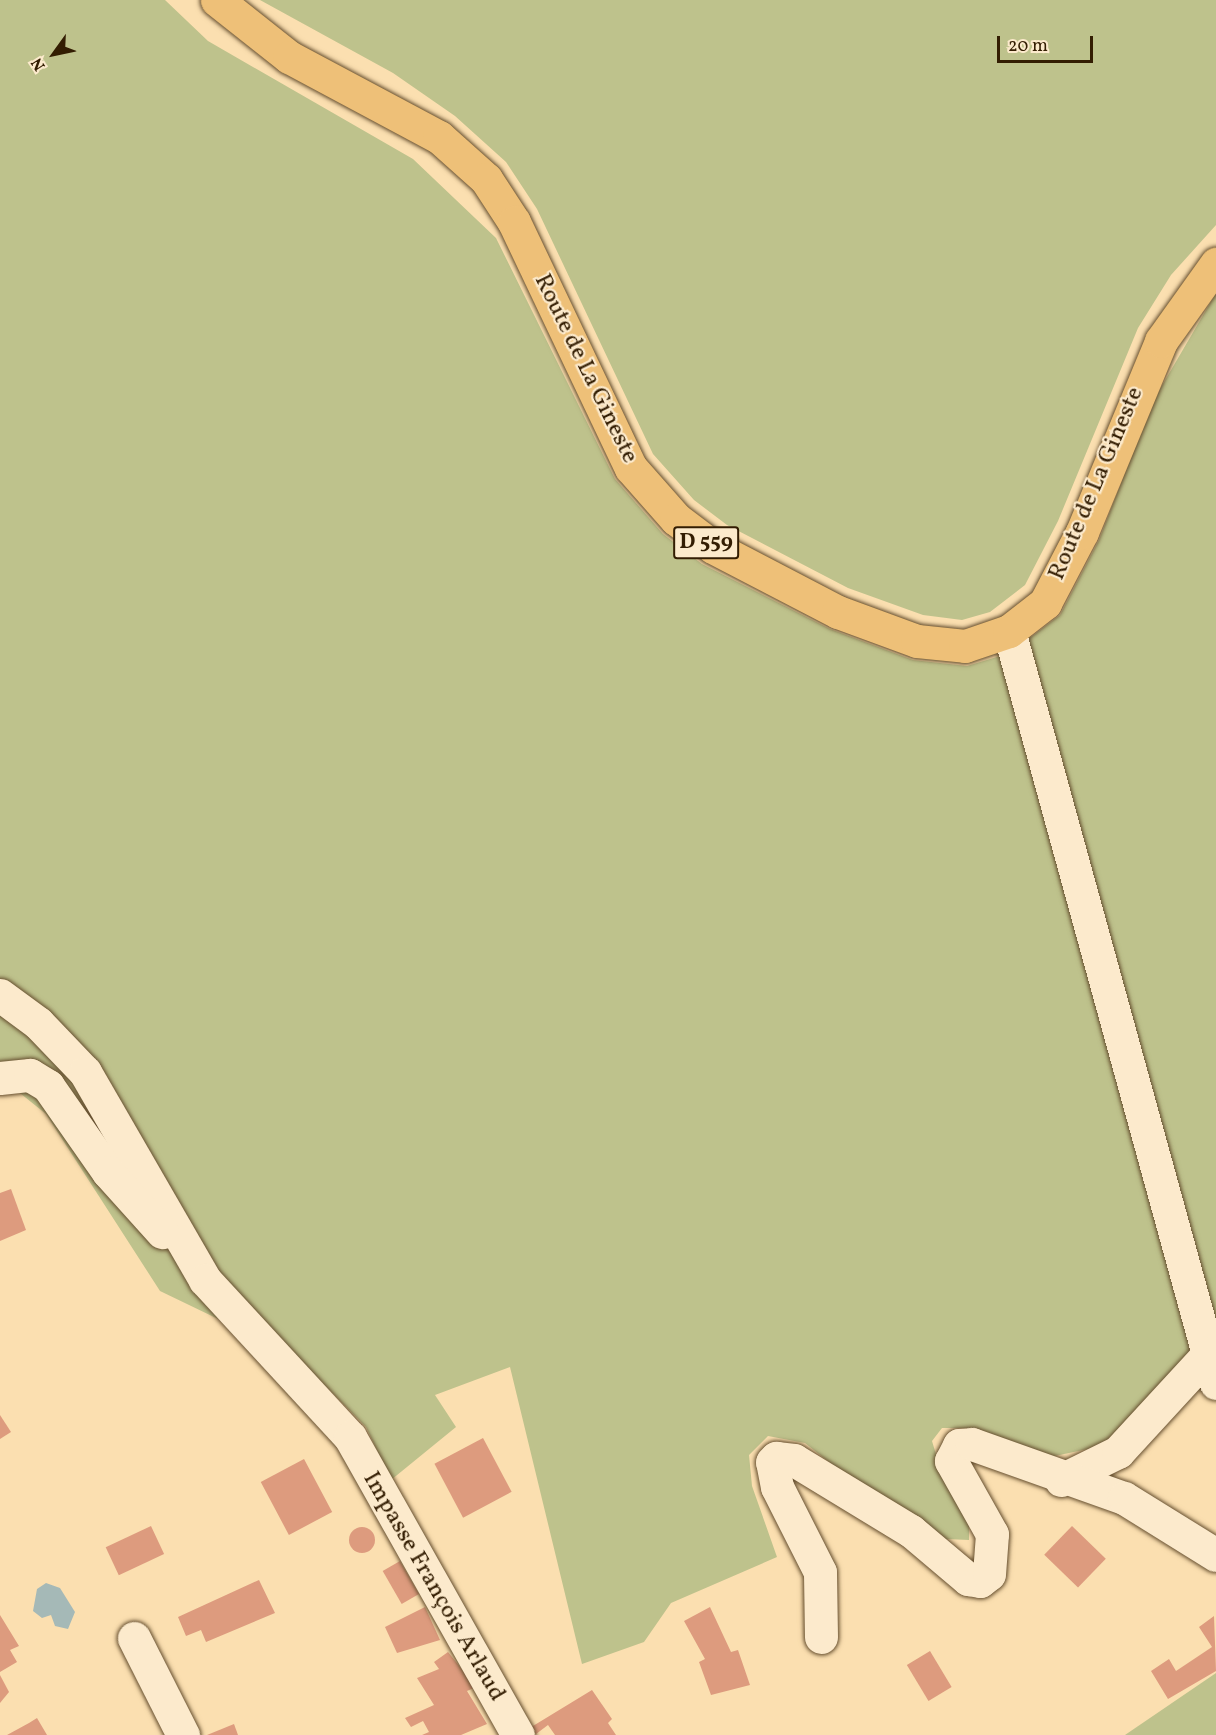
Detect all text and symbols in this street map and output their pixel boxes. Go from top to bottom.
north arrow [24,24,84,84]
scale bar [1000,24,1096,62]
text: 20 m [1008,34,1048,59]
text: N [27,53,51,75]
street label: Route de La Gineste [527,270,643,468]
street label: Route de La Gineste [1043,383,1151,585]
road number: D 559 [673,524,739,562]
street label: Impasse François Arlaud [355,1467,511,1707]

